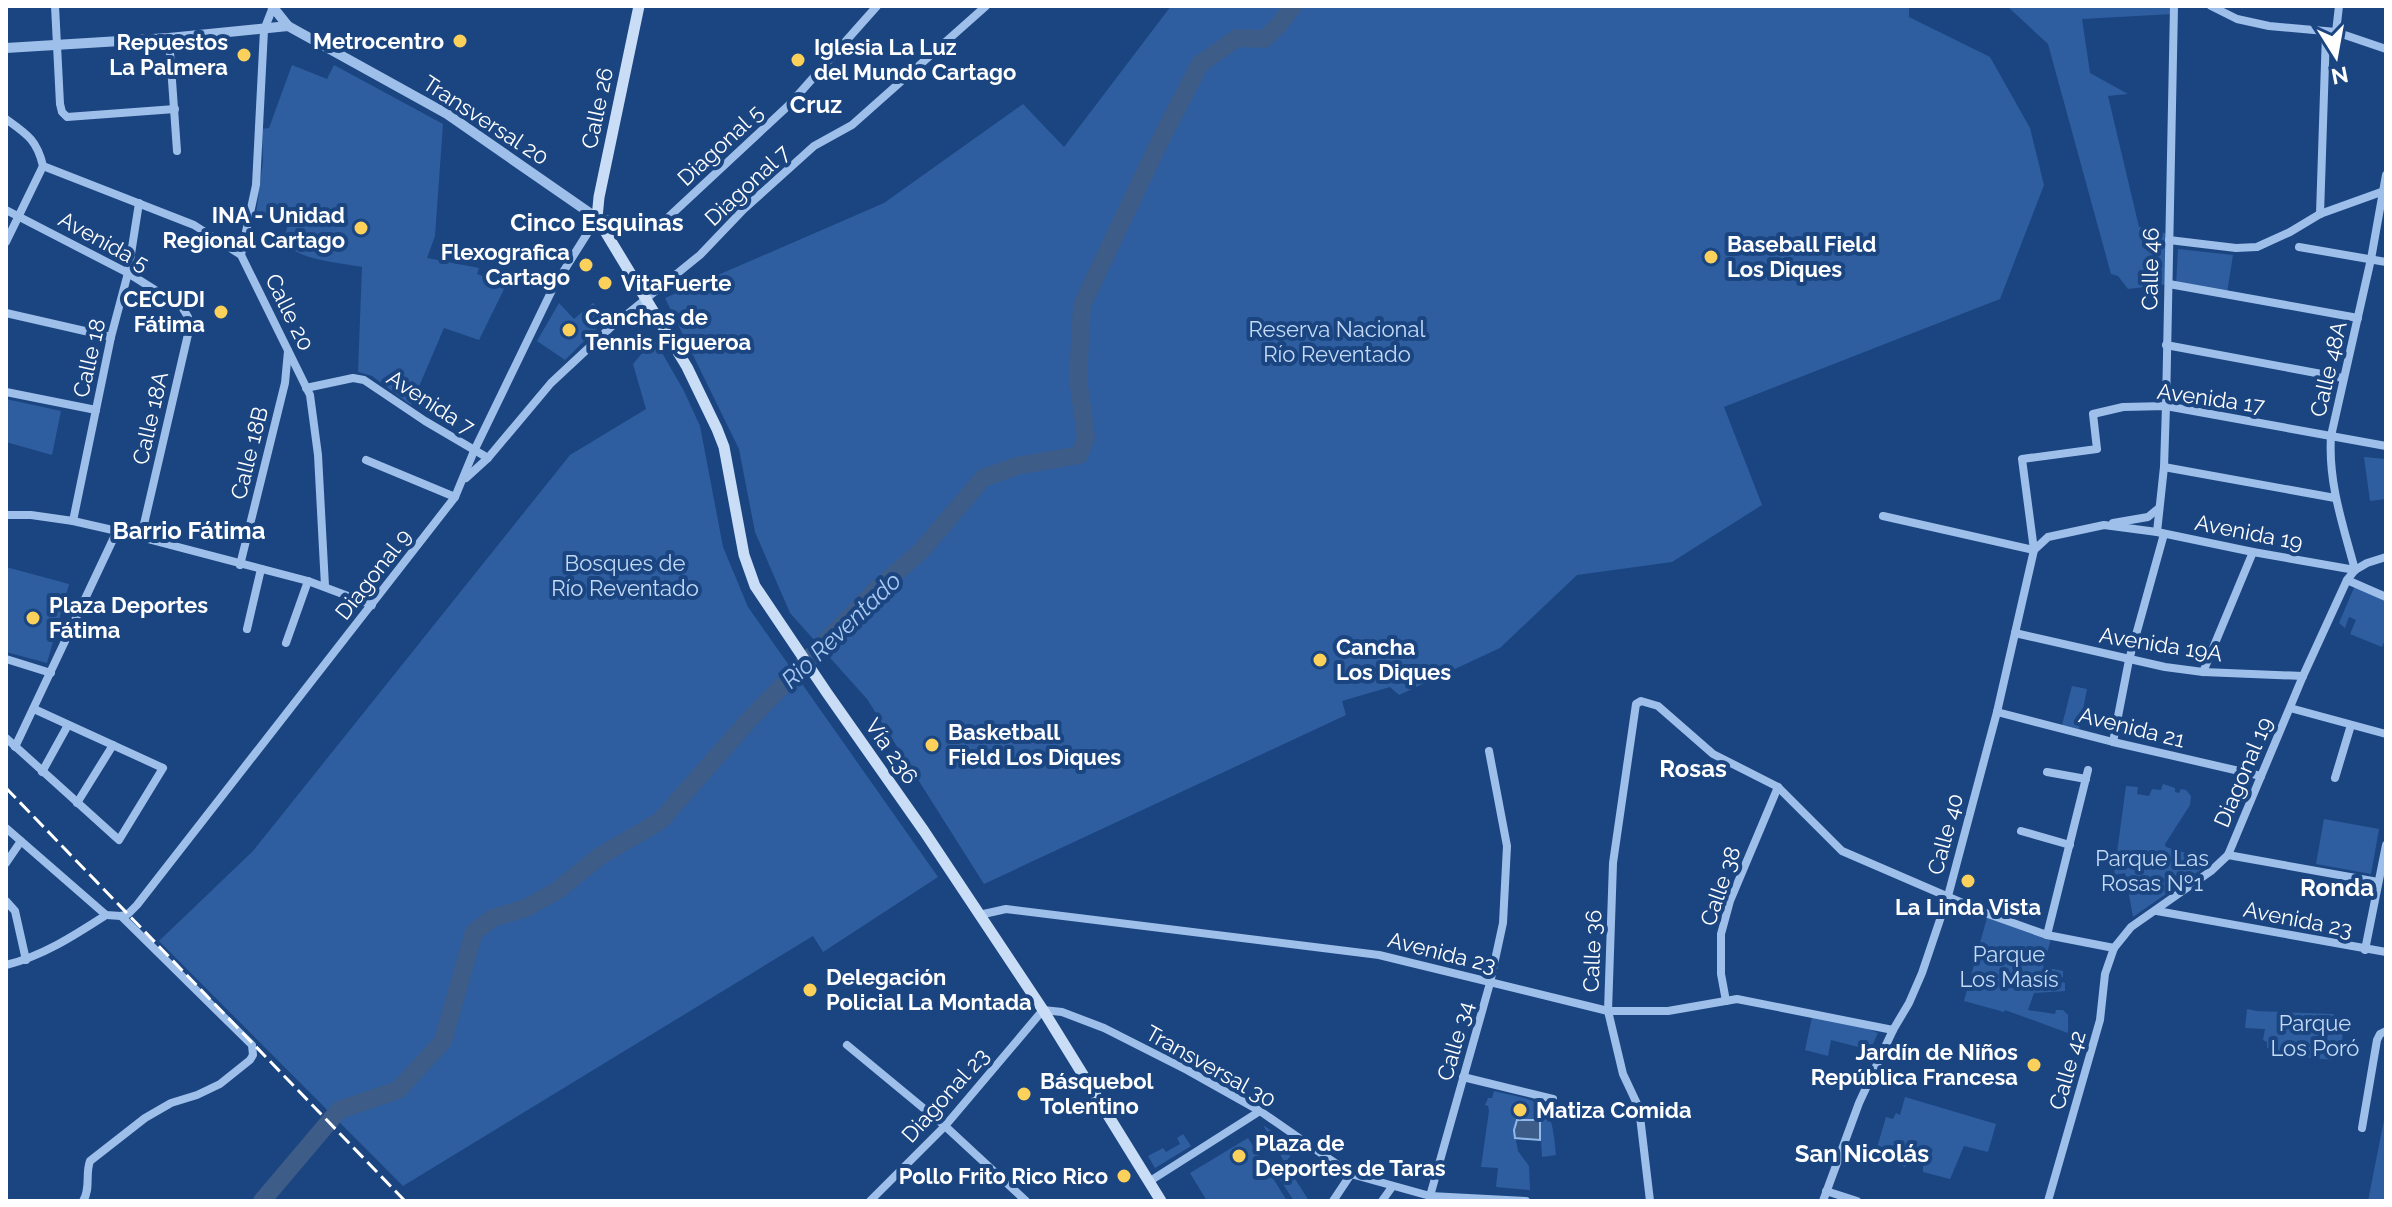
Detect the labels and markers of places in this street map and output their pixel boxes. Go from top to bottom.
place label: Metrocentro [313,28,444,54]
place label: Repuestos La Palmera [109,29,228,80]
marker: Metrocentro [451,32,469,50]
place label: Iglesia La Luz del Mundo Cartago [814,34,1016,85]
marker: Repuestos La Palmera [235,46,253,64]
marker: Iglesia La Luz del Mundo Cartago [789,51,807,69]
place label: INA - Unidad Regional Cartago [163,202,345,253]
marker: INA - Unidad Regional Cartago [352,219,370,237]
place label: Baseball Field Los Diques [1727,231,1876,282]
place label: Flexografica Cartago [441,239,570,290]
marker: Baseball Field Los Diques [1702,248,1720,266]
marker: Flexografica Cartago [577,256,595,274]
place label: VitaFuerte [621,270,732,296]
marker: VitaFuerte [596,274,614,292]
place label: CECUDI Fátima [123,286,205,337]
marker: CECUDI Fátima [212,303,230,321]
place label: Canchas de Tennis Figueroa [585,304,751,355]
marker: Canchas de Tennis Figueroa [560,321,578,339]
place label: Plaza Deportes Fátima [49,592,208,643]
marker: Plaza Deportes Fátima [24,609,42,627]
place label: Cancha Los Diques [1336,634,1451,685]
marker: Cancha Los Diques [1311,651,1329,669]
place label: Basketball Field Los Diques [948,719,1121,770]
marker: Basketball Field Los Diques [923,736,941,754]
marker: La Linda Vista [1959,872,1977,890]
place label: La Linda Vista [1895,894,2041,920]
place label: Delegación Policial La Montada [826,964,1032,1015]
marker: Delegación Policial La Montada [801,981,819,999]
place label: Jardín de Niños República Francesa [1811,1039,2018,1090]
marker: Jardín de Niños República Francesa [2025,1056,2043,1074]
place label: Básquebol Tolentino [1040,1068,1154,1119]
marker: Básquebol Tolentino [1015,1085,1033,1103]
place label: Matiza Comida [1536,1097,1692,1123]
marker: Matiza Comida [1511,1101,1529,1119]
place label: Plaza de Deportes de Taras [1255,1130,1446,1181]
marker: Plaza de Deportes de Taras [1230,1147,1248,1165]
place label: Pollo Frito Rico Rico [899,1163,1108,1189]
marker: Pollo Frito Rico Rico [1115,1167,1133,1185]

